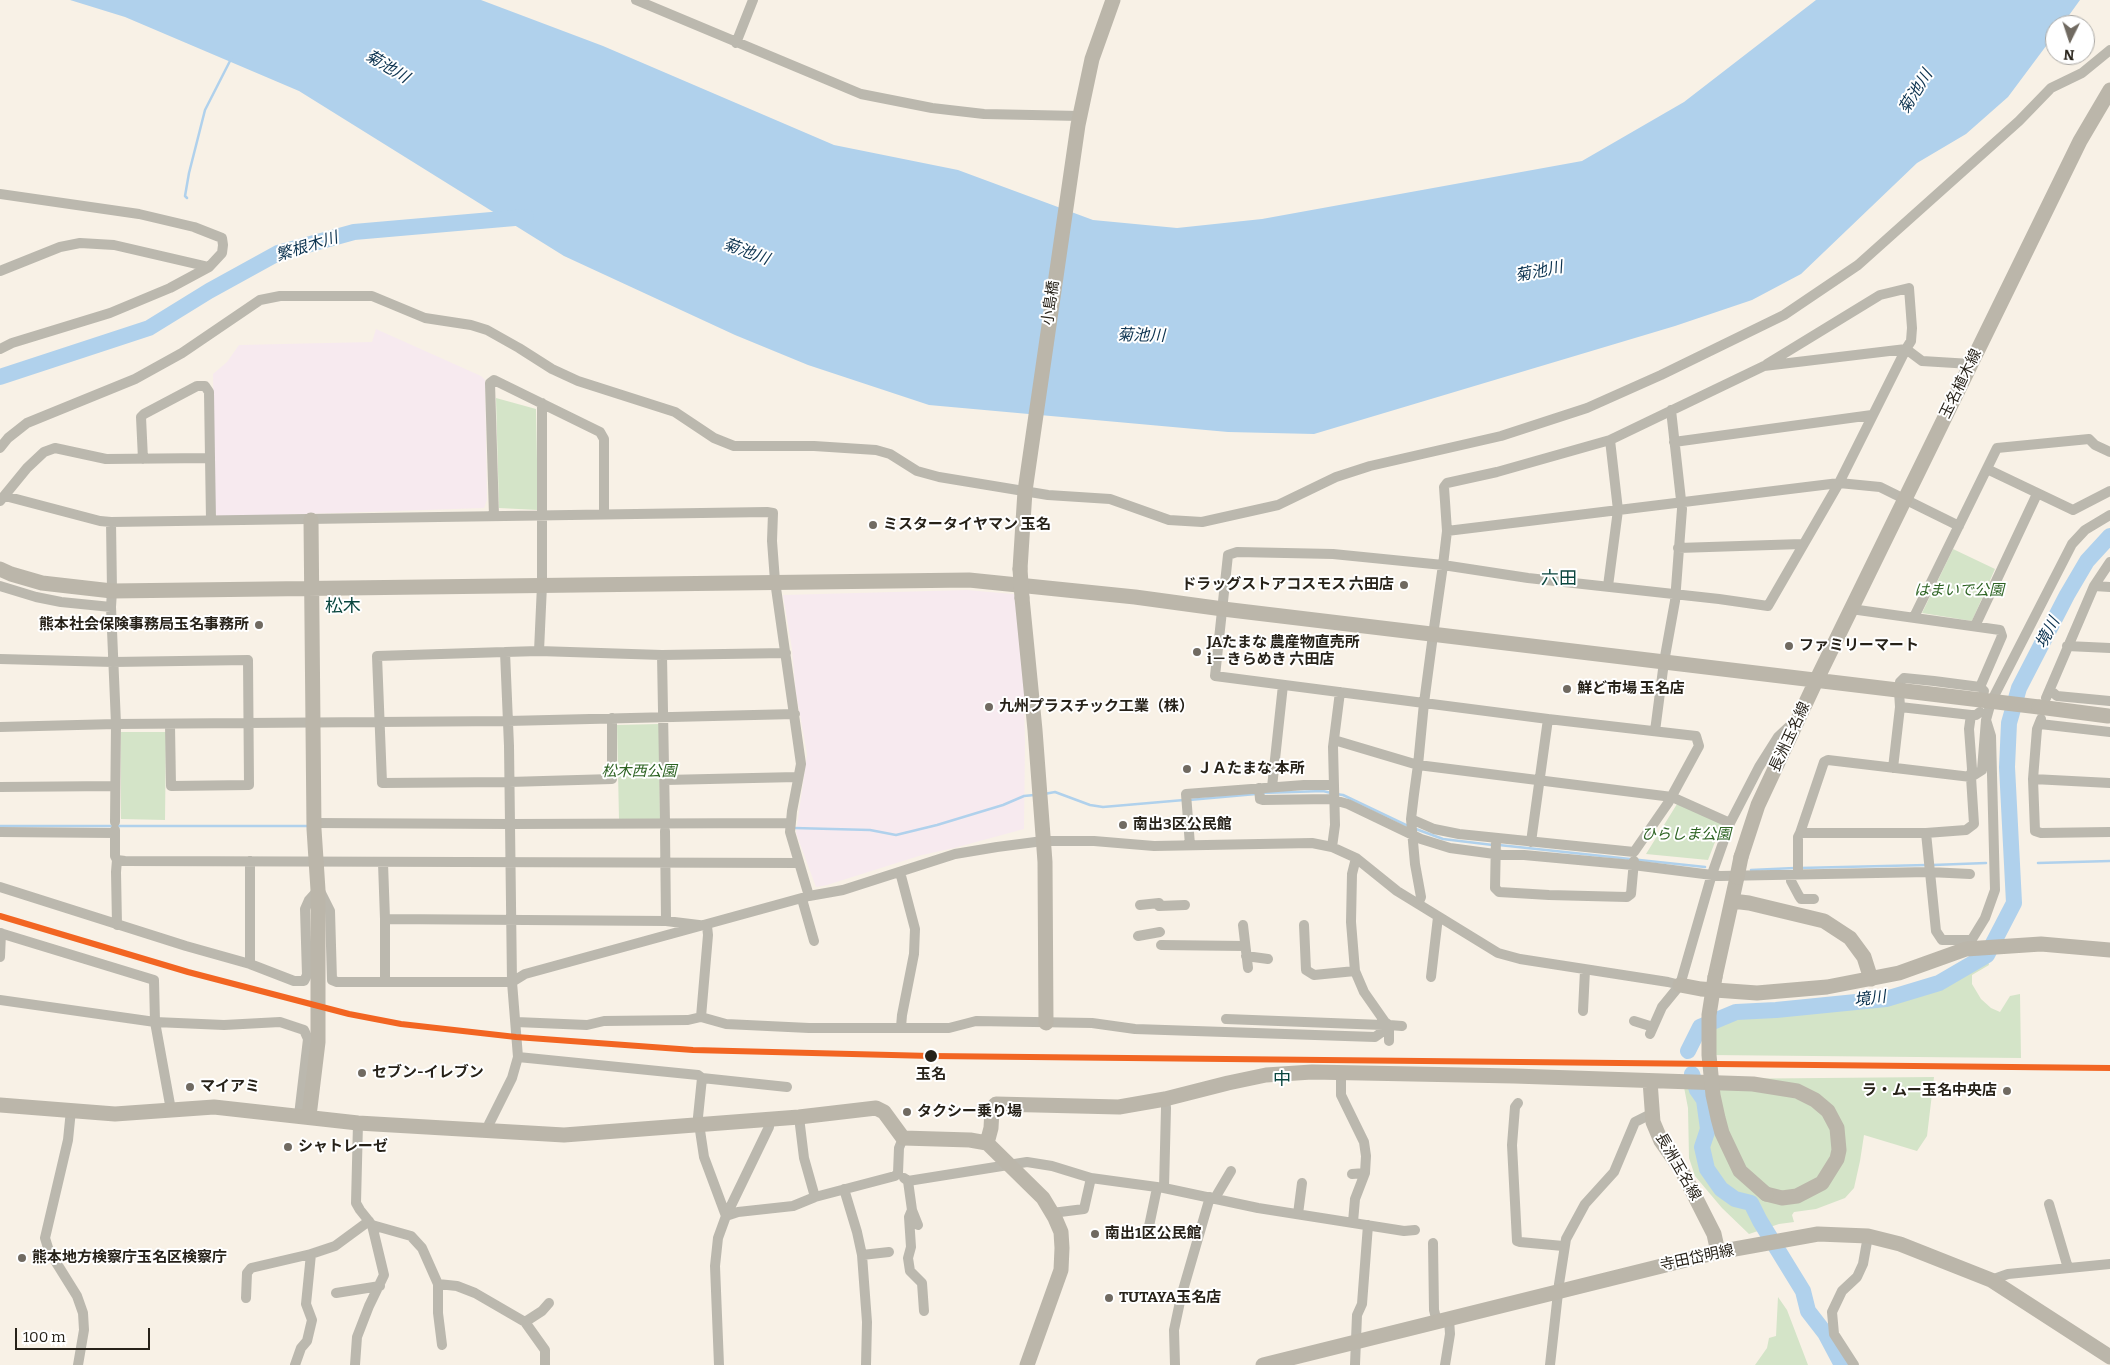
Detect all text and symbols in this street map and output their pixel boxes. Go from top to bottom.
north arrow [2045,15,2095,65]
water label: 菊池川 [361,46,413,88]
text: N [2063,46,2075,63]
water label: 菊池川 [1895,67,1937,117]
water label: 繁根木川 [274,228,340,266]
water label: 菊池川 [720,235,772,269]
water label: 菊池川 [1514,258,1564,286]
street label: 小島橋 [1039,279,1063,327]
water label: 菊池川 [1117,326,1165,346]
street label: 玉名植木線 [1936,346,1986,422]
place label: ミスタータイヤマン 玉名 [883,516,1051,534]
marker: ミスタータイヤマン 玉名 [867,519,879,531]
district label: 六田 [1541,568,1577,590]
place label: ドラッグストアコスモス 六田店 [1181,576,1394,594]
marker: ドラッグストアコスモス 六田店 [1398,579,1410,591]
park label: はまいで公園 [1914,582,2004,600]
district label: 松木 [325,596,361,618]
water label: 境川 [2032,614,2064,652]
place label: 熊本社会保険事務局玉名事務所 [39,616,249,634]
marker: 熊本社会保険事務局玉名事務所 [253,619,265,631]
place label: JAたまな 農産物直売所 i－きらめき 六田店 [1207,634,1360,669]
place label: ファミリーマート [1799,637,1919,655]
marker: ファミリーマート [1783,640,1795,652]
marker: JAたまな 農産物直売所 i－きらめき 六田店 [1191,646,1203,658]
place label: 鮮ど市場 玉名店 [1577,680,1685,698]
marker: 鮮ど市場 玉名店 [1561,683,1573,695]
place label: 九州プラスチック工業（株） [999,698,1194,716]
street label: 長洲玉名線 [1766,699,1814,775]
marker: 九州プラスチック工業（株） [983,701,995,713]
place label: ＪＡたまな 本所 [1197,760,1305,778]
park label: 松木西公園 [602,763,676,781]
marker: ＪＡたまな 本所 [1181,763,1193,775]
place label: 南出3区公民館 [1133,816,1232,834]
marker: 南出3区公民館 [1117,819,1129,831]
park label: ひらしま公園 [1641,826,1731,844]
water label: 境川 [1853,988,1887,1010]
marker: 玉名 [923,1048,939,1064]
place label: セブン-イレブン [372,1064,484,1082]
place label: 玉名 [916,1066,946,1084]
marker: セブン-イレブン [356,1067,368,1079]
district label: 中 [1273,1069,1291,1091]
place label: マイアミ [200,1078,260,1096]
marker: マイアミ [184,1081,196,1093]
place label: ラ・ムー玉名中央店 [1862,1082,1997,1100]
marker: ラ・ムー玉名中央店 [2001,1085,2013,1097]
place label: タクシー乗り場 [917,1103,1022,1121]
marker: タクシー乗り場 [901,1106,913,1118]
street label: 長洲玉名線 [1651,1130,1705,1204]
place label: シャトレーゼ [298,1138,388,1156]
marker: シャトレーゼ [282,1141,294,1153]
place label: 南出1区公民館 [1105,1225,1201,1243]
marker: 南出1区公民館 [1089,1228,1101,1240]
street label: 寺田岱明線 [1658,1241,1736,1275]
place label: 熊本地方検察庁玉名区検察庁 [32,1249,227,1267]
marker: 熊本地方検察庁玉名区検察庁 [16,1252,28,1264]
place label: TUTAYA玉名店 [1119,1289,1221,1307]
marker: TUTAYA玉名店 [1103,1292,1115,1304]
scale bar [18,1318,152,1350]
text: 100 m [23,1328,66,1346]

